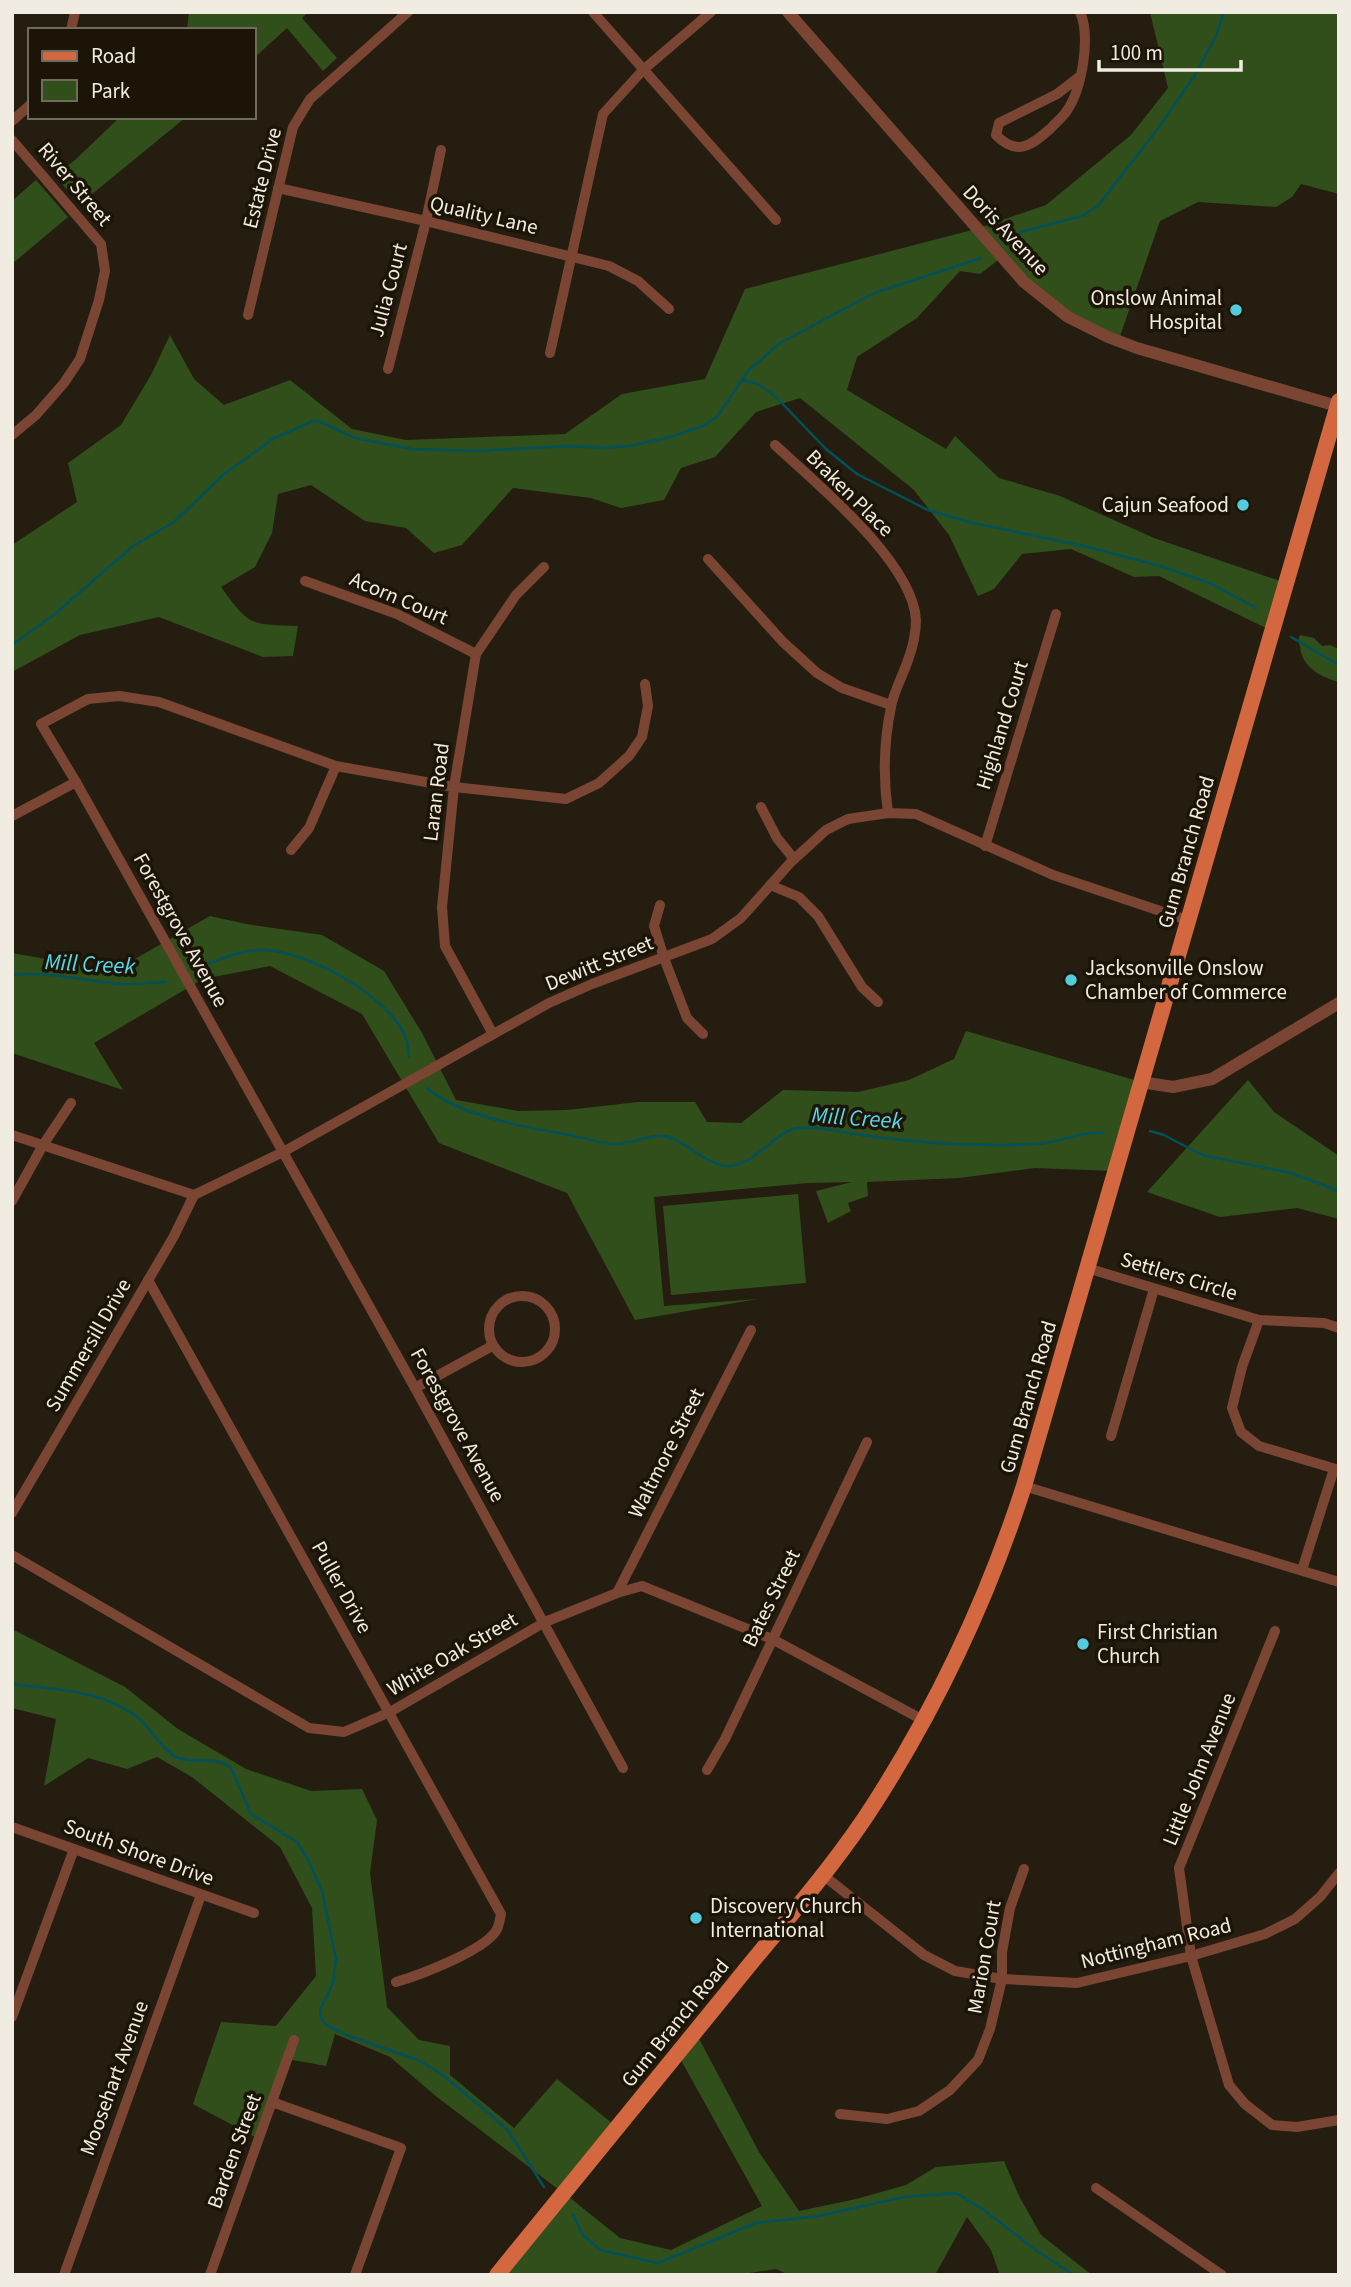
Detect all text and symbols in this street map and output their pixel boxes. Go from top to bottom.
legend [28,28,256,119]
scale bar [1099,28,1241,72]
text: 100 m [1110,38,1163,68]
text: Road [91,41,136,71]
text: Park [91,76,131,106]
street label: Estate Drive [235,124,289,232]
street label: River Street [31,136,119,232]
street label: Doris Avenue [956,178,1056,282]
street label: Quality Lane [427,188,541,242]
street label: Julia Court [361,240,415,340]
place label: Onslow Animal Hospital [1090,283,1222,337]
marker: Onslow Animal Hospital [1228,302,1244,318]
street label: Braken Place [799,442,901,544]
place label: Cajun Seafood [1102,490,1229,520]
marker: Cajun Seafood [1235,497,1251,513]
street label: Acorn Court [345,564,453,632]
street label: Highland Court [968,657,1036,793]
street label: Laran Road [415,741,457,843]
street label: Gum Branch Road [1150,772,1222,932]
street label: Forestgrove Avenue [126,847,236,1013]
street label: Dewitt Street [540,928,658,998]
water label: Mill Creek [44,945,137,983]
place label: Jacksonville Onslow Chamber of Commerce [1085,953,1287,1007]
marker: Jacksonville Onslow Chamber of Commerce [1063,972,1079,988]
water label: Mill Creek [810,1098,905,1138]
street label: Settlers Circle [1117,1244,1241,1308]
street label: Summersill Drive [38,1273,138,1417]
street label: Gum Branch Road [992,1317,1064,1477]
street label: Forestgrove Avenue [403,1342,513,1508]
street label: Waltmore Street [620,1383,712,1523]
street label: Puller Drive [304,1535,380,1639]
street label: Bates Street [734,1544,808,1652]
street label: White Oak Street [381,1604,523,1704]
place label: First Christian Church [1097,1617,1218,1671]
marker: First Christian Church [1075,1636,1091,1652]
street label: Little John Avenue [1155,1688,1243,1850]
street label: South Shore Drive [60,1811,218,1893]
place label: Discovery Church International [710,1891,862,1945]
street label: Marion Court [959,1898,1009,2016]
marker: Discovery Church International [688,1910,704,1926]
street label: Nottingham Road [1078,1910,1234,1976]
street label: Gum Branch Road [614,1952,736,2094]
street label: Moosehart Avenue [72,1997,156,2159]
street label: Barden Street [199,2089,269,2213]

